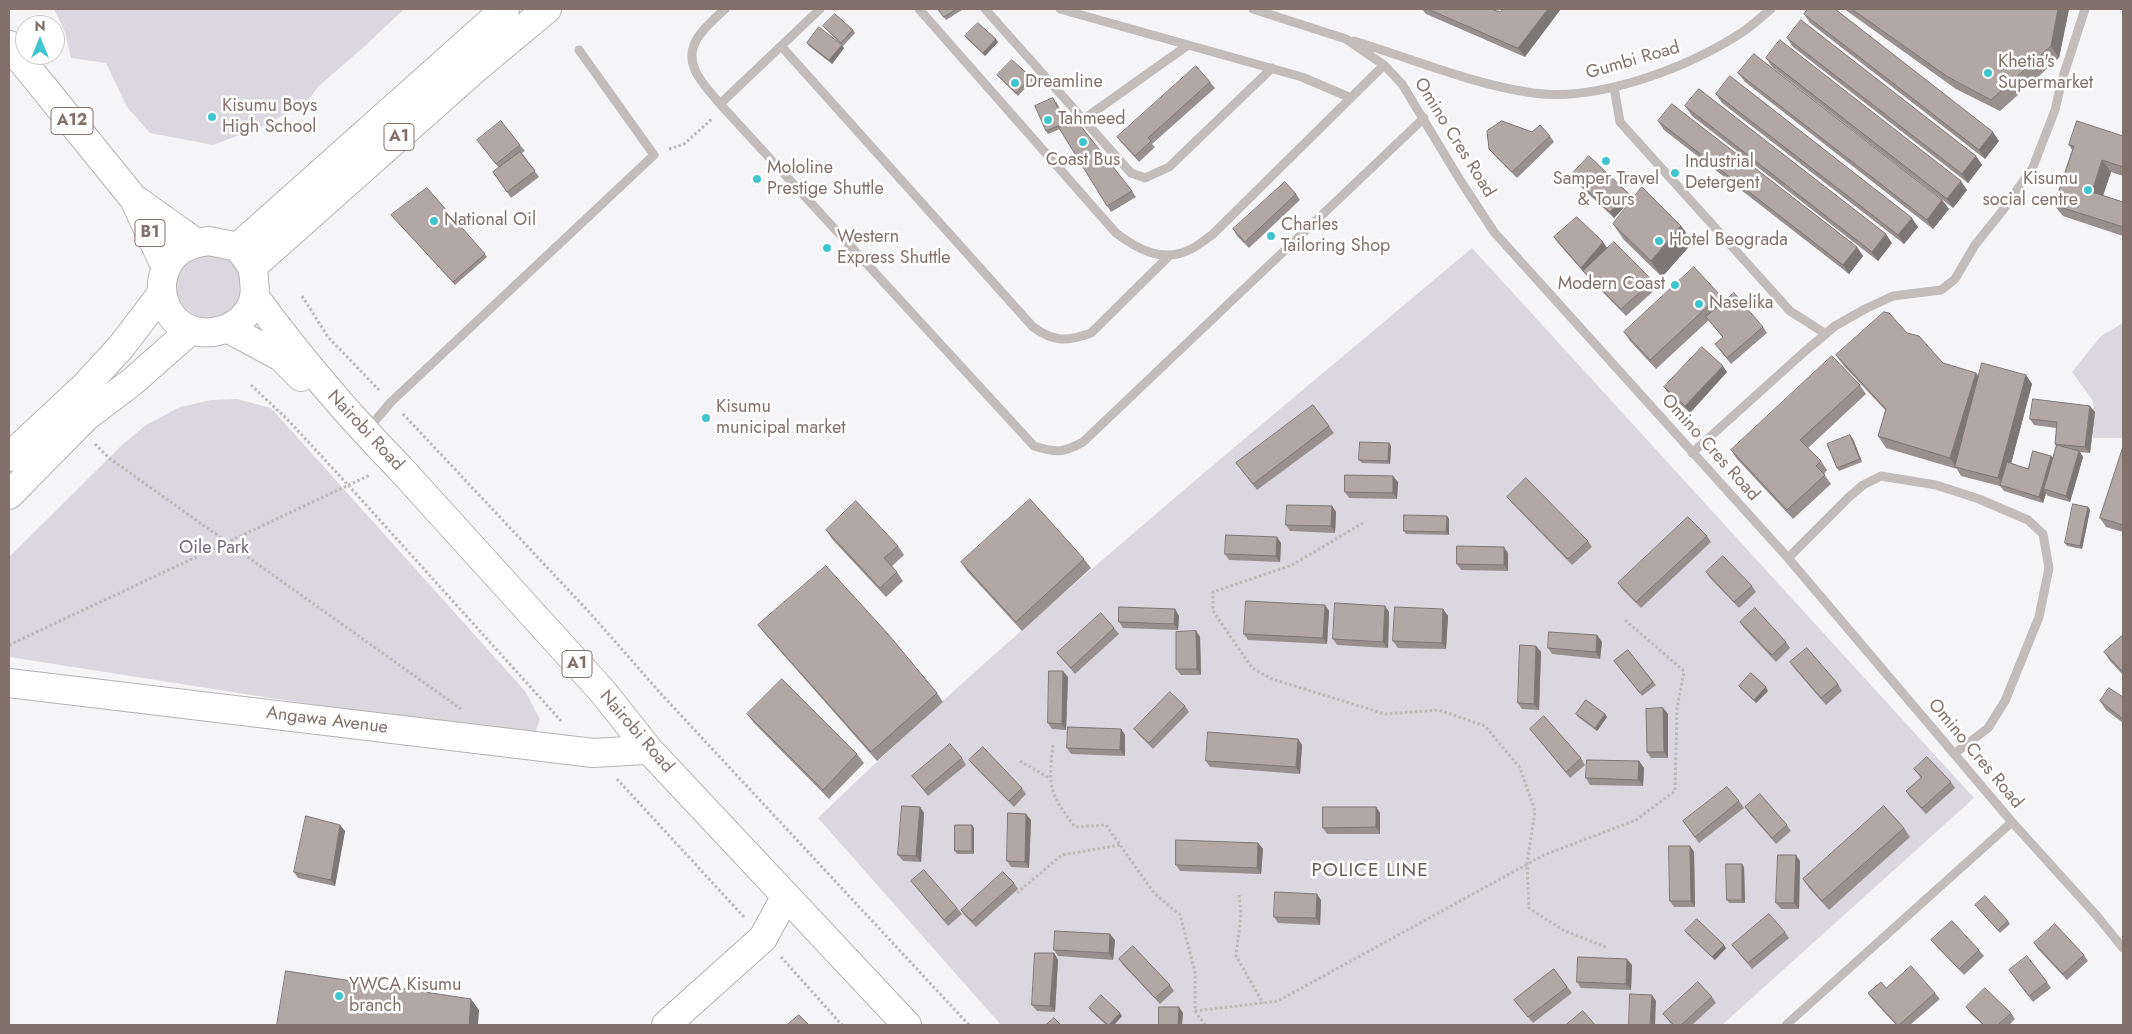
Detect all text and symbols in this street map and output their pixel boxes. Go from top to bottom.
north arrow [15,15,65,65]
text: N [34,16,46,36]
street label: Gumbi Road [1584,37,1682,85]
place label: Khetia's Supermarket [1998,52,2093,94]
marker: Khetia's Supermarket [1982,67,1994,79]
place label: Dreamline [1025,72,1103,94]
street label: Omino Cres Road [1409,74,1499,202]
marker: Dreamline [1009,77,1021,89]
place label: Kisumu Boys High School [222,96,317,138]
road number: A12 [51,108,93,134]
place label: Tahmeed [1058,109,1126,131]
marker: Kisumu Boys High School [206,111,218,123]
marker: Tahmeed [1042,114,1054,126]
road number: A1 [384,124,414,150]
marker: Coast Bus [1077,136,1089,148]
place label: Coast Bus [1046,150,1120,172]
place label: Industrial Detergent [1685,152,1759,194]
marker: Samper Travel & Tours [1600,155,1612,167]
place label: Mololine Prestige Shuttle [767,158,884,200]
marker: Industrial Detergent [1669,167,1681,179]
place label: Samper Travel & Tours [1553,169,1659,212]
place label: Kisumu social centre [1983,169,2078,212]
marker: Mololine Prestige Shuttle [751,173,763,185]
marker: Kisumu social centre [2082,184,2094,196]
place label: National Oil [444,210,536,232]
marker: National Oil [428,215,440,227]
place label: Charles Tailoring Shop [1281,215,1390,258]
road number: B1 [135,220,165,247]
place label: Western Express Shuttle [837,227,951,270]
marker: Charles Tailoring Shop [1265,230,1277,242]
place label: Hotel Beograda [1669,230,1788,252]
marker: Hotel Beograda [1653,235,1665,247]
marker: Western Express Shuttle [821,242,833,254]
place label: Modern Coast [1558,274,1665,296]
marker: Modern Coast [1669,279,1681,291]
place label: Naselika [1709,293,1774,315]
marker: Naselika [1693,298,1705,310]
street label: Nairobi Road [322,386,408,476]
street label: Omino Cres Road [1656,390,1764,506]
place label: Kisumu municipal market [716,397,845,439]
marker: Kisumu municipal market [700,412,712,424]
park label: Oile Park [179,538,249,560]
road number: A1 [562,651,592,678]
street label: Nairobi Road [594,686,678,778]
street label: Omino Cres Road [1923,695,2027,813]
street label: Angawa Avenue [265,703,389,739]
district label: POLICE LINE [1310,860,1430,882]
place label: YWCA Kisumu branch [349,975,462,1018]
marker: YWCA Kisumu branch [333,990,345,1002]

